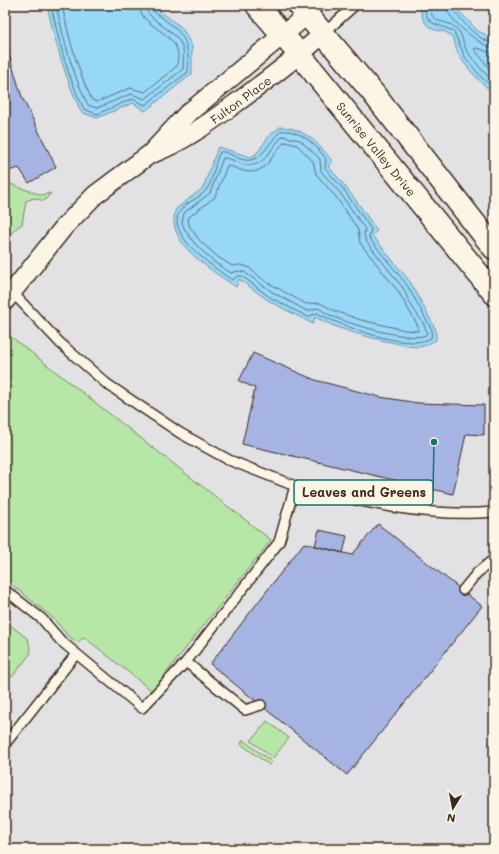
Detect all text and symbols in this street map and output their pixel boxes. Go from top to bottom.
street label: Fulton Place [207,72,274,127]
street label: Sunrise Valley Drive [333,98,420,199]
callout: Leaves and Greens [294,480,433,505]
text: Leaves and Greens [302,483,426,500]
north arrow [433,788,473,828]
text: N [446,810,457,826]

